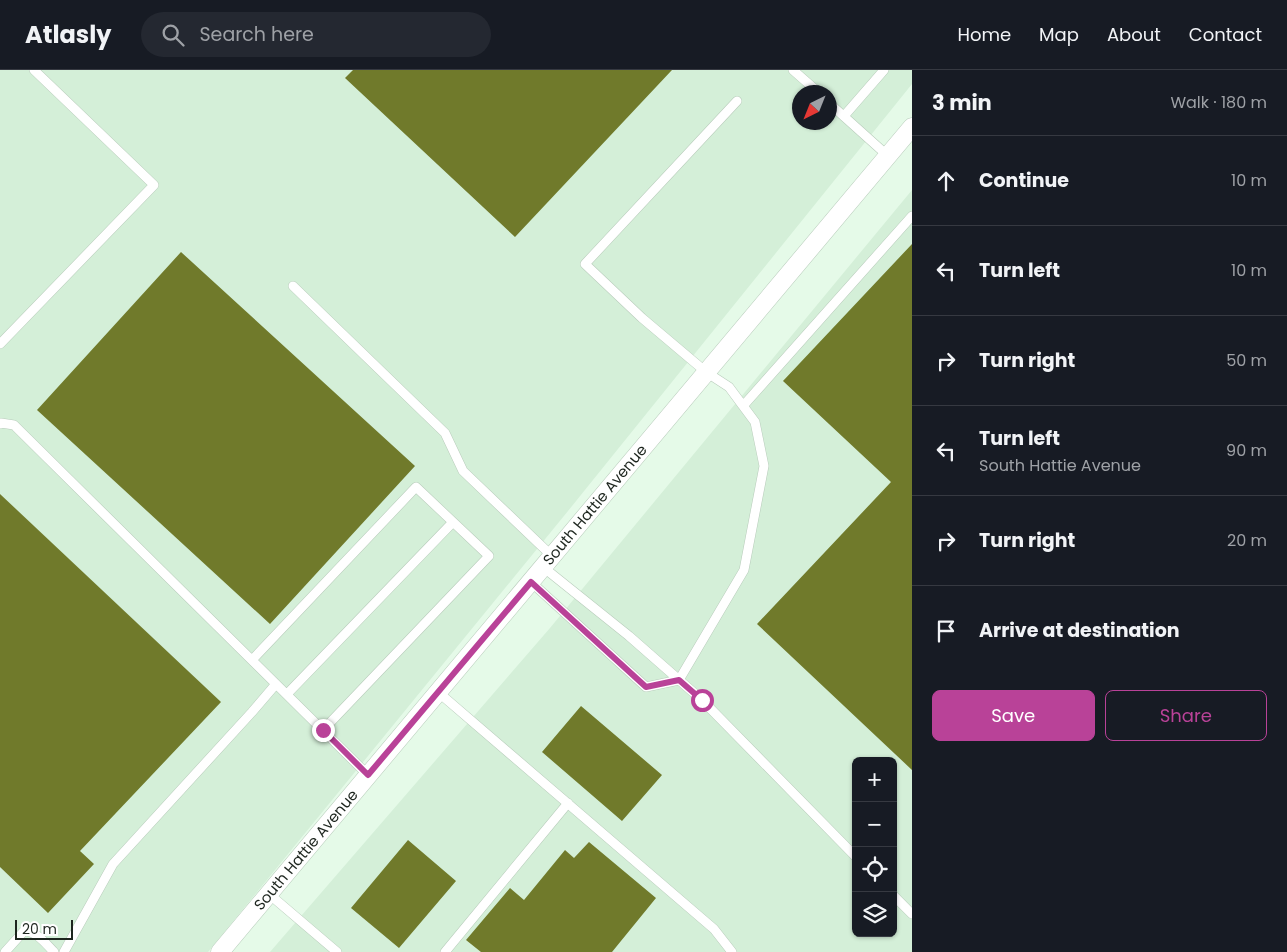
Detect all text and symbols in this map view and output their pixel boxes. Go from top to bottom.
search box [141,12,491,57]
text: Atlasly [25,18,111,51]
icon: search [159,21,187,49]
text: Search here [199,21,314,48]
text: Home [957,22,1011,47]
text: Map [1039,22,1079,47]
text: About [1107,22,1161,47]
text: Contact [1189,22,1262,47]
north arrow [792,85,837,130]
text: 3 min [932,88,992,117]
text: Walk · 180 m [1170,91,1267,114]
icon: ahead [932,167,960,195]
text: Continue [979,167,1069,194]
text: 10 m [1231,169,1267,192]
icon: left [932,257,960,285]
text: Turn left [979,257,1060,284]
text: 10 m [1231,259,1267,282]
icon: right [932,347,960,375]
text: Turn right [979,347,1075,374]
text: 50 m [1226,349,1267,372]
text: Turn left [979,425,1060,452]
icon: left [932,437,960,465]
text: 90 m [1226,439,1267,462]
street label: South Hattie Avenue [538,440,651,570]
text: South Hattie Avenue [979,454,1141,477]
icon: right [932,527,960,555]
text: Turn right [979,527,1075,554]
text: 20 m [1227,529,1267,552]
icon: arrive [932,617,960,645]
text: Arrive at destination [979,617,1180,644]
route start [691,689,714,712]
button: Save [932,690,1095,741]
button: Share [1105,690,1267,741]
route end [312,719,335,742]
map controls [852,757,897,937]
button: + [852,757,897,802]
street label: South Hattie Avenue [249,785,362,915]
button: − [852,802,897,847]
button: locate [852,847,897,892]
button: layers [852,892,897,937]
scale bar [15,917,72,940]
text: 20 m [22,919,57,939]

